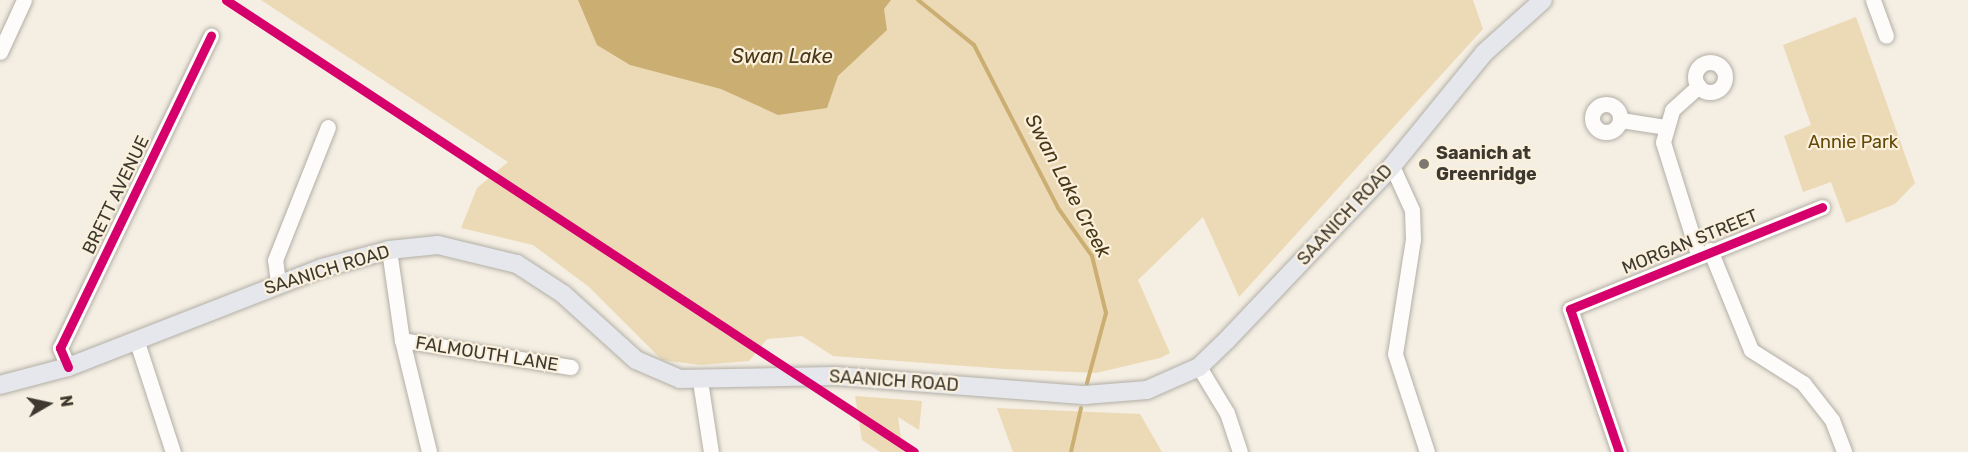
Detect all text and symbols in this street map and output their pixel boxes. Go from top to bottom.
water label: Swan Lake [731,44,833,68]
water label: Swan Lake Creek [1020,110,1116,262]
park label: Annie Park [1808,131,1898,153]
street label: BRETT AVENUE [78,132,154,258]
place label: Saanich at Greenridge [1436,143,1537,186]
marker: Saanich at Greenridge [1417,157,1431,171]
street label: SAANICH ROAD [1293,160,1397,270]
street label: MORGAN STREET [1619,205,1761,279]
street label: SAANICH ROAD [262,241,392,299]
street label: FALMOUTH LANE [414,332,560,376]
street label: SAANICH ROAD [828,366,960,396]
north arrow [18,374,78,434]
text: N [56,394,77,408]

